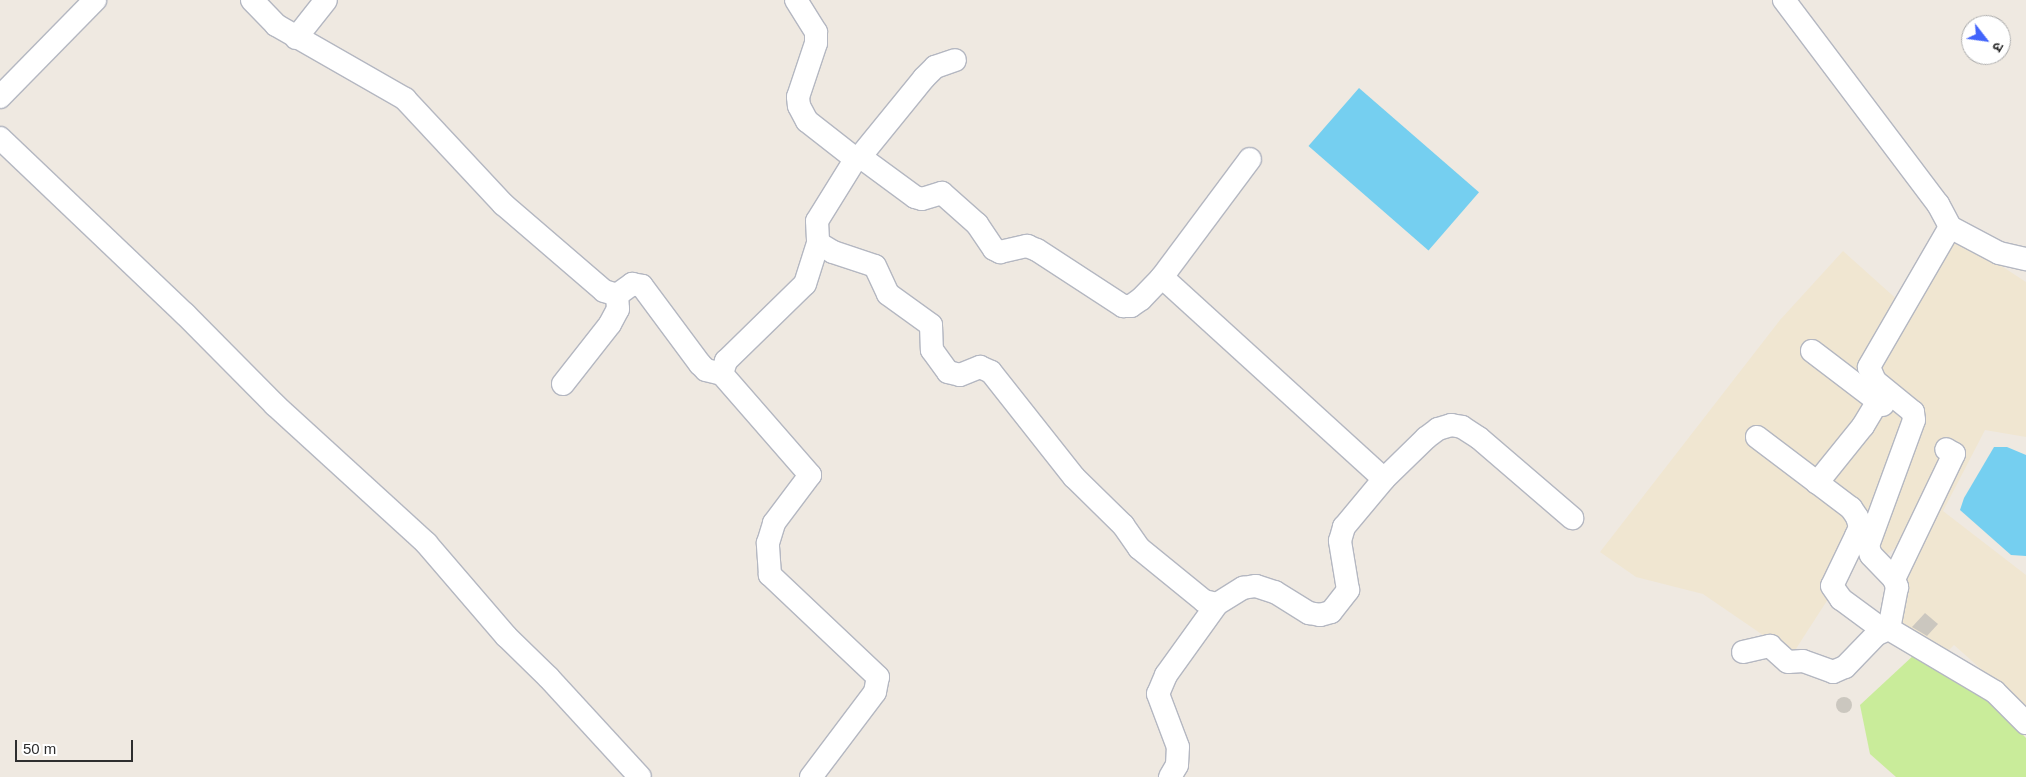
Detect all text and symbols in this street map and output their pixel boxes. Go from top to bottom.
north arrow [1961,15,2011,65]
text: उ [1989,39,2007,55]
scale bar [18,730,135,762]
text: 50 m [23,740,56,757]

